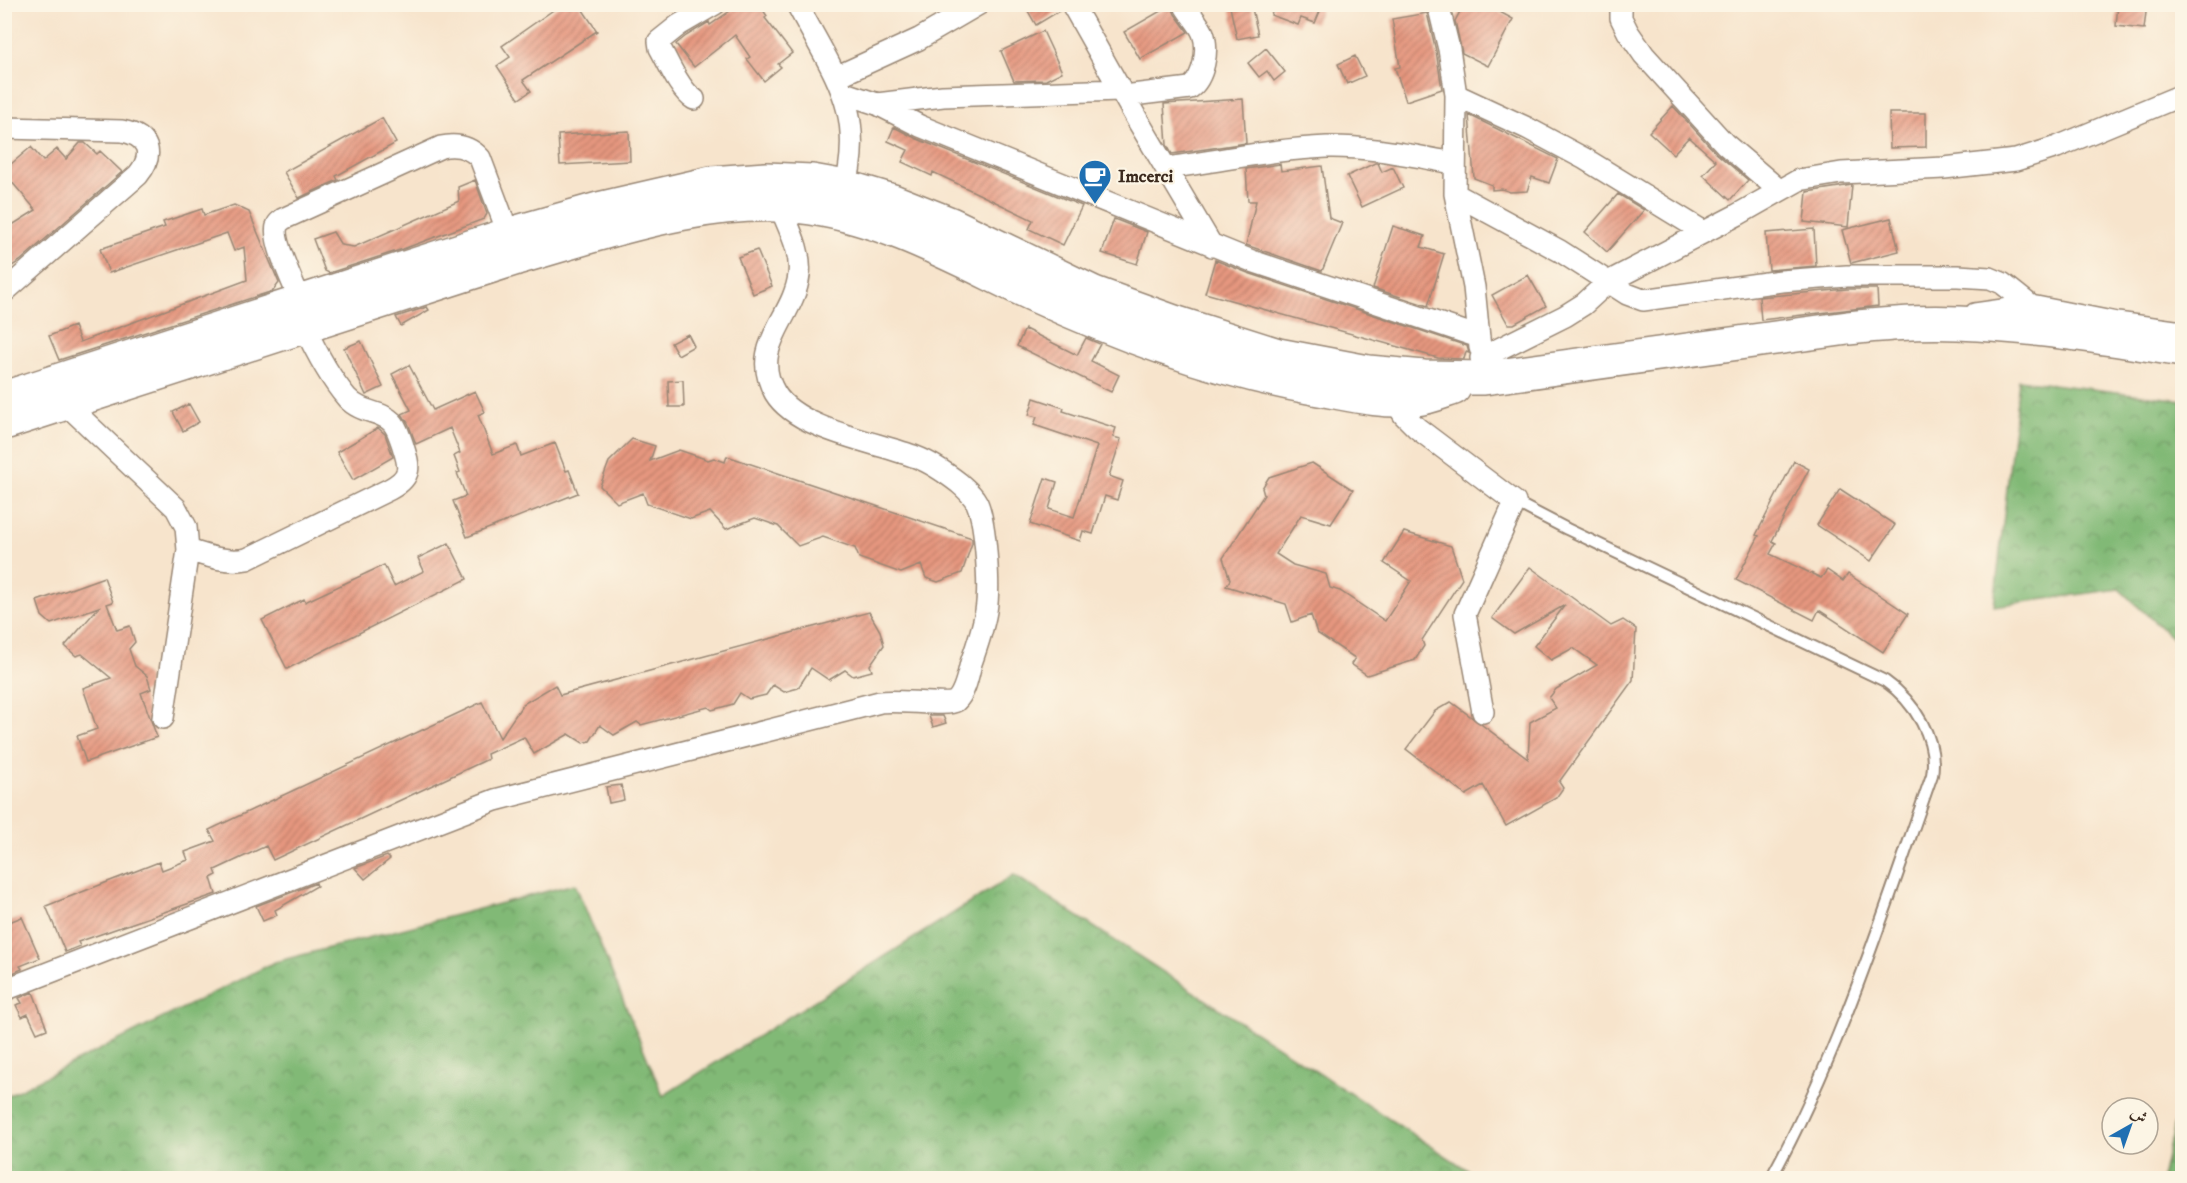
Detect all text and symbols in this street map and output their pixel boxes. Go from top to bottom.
cafe icon: Imcerci [1077,158,1113,205]
place label: Imcerci [1118,166,1173,188]
north arrow [2100,1096,2160,1156]
text: ش [2126,1103,2152,1128]

